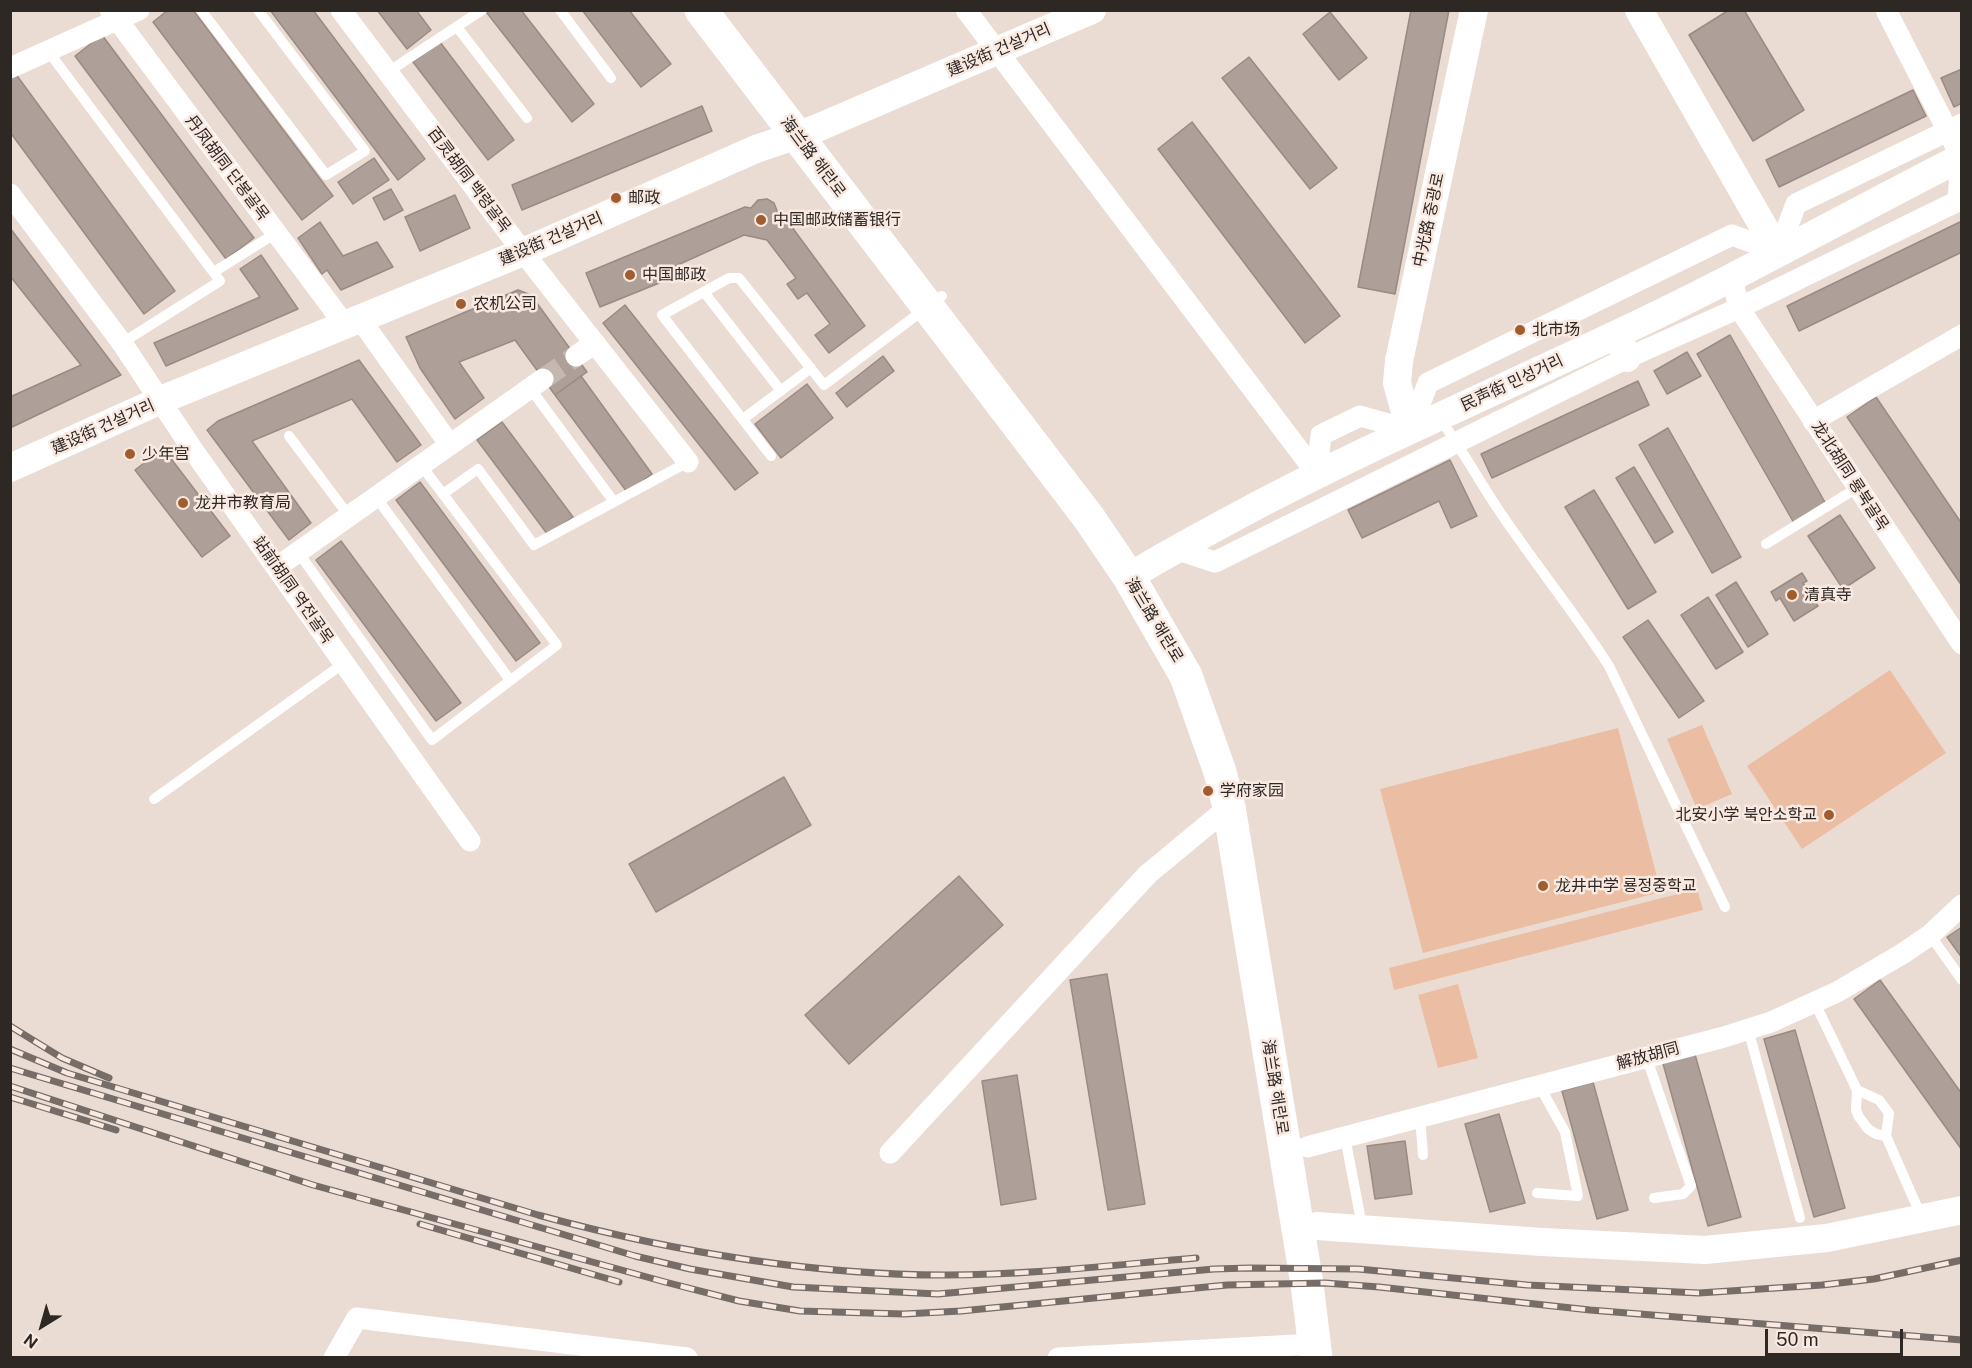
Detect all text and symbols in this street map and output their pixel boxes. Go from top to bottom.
street label: 建设街 건설거리 [944,20,1054,80]
street label: 丹凤胡同 단봉골목 [181,112,273,224]
street label: 海兰路 해란로 [776,113,850,201]
street label: 百灵胡同 백령골목 [423,124,515,236]
street label: 中光路 중광로 [1410,171,1448,269]
place label: 邮政 [628,188,660,208]
marker: 邮政 [609,191,623,205]
street label: 建设街 건설거리 [496,209,606,269]
place label: 中国邮政储蓄银行 [773,210,901,230]
marker: 中国邮政储蓄银行 [754,213,768,227]
place label: 中国邮政 [642,265,706,285]
marker: 中国邮政 [623,268,637,282]
place label: 农机公司 [473,294,537,314]
marker: 农机公司 [454,297,468,311]
place label: 北市场 [1532,320,1580,340]
marker: 北市场 [1513,323,1527,337]
street label: 民声街 민성거리 [1458,351,1566,415]
street label: 建设街 건설거리 [48,396,158,458]
street label: 龙北胡同 룡북골목 [1807,418,1893,534]
place label: 少年宫 [142,444,190,464]
marker: 少年宫 [123,447,137,461]
place label: 龙井市教育局 [195,493,291,513]
marker: 龙井市教育局 [176,496,190,510]
street label: 站前胡同 역전골목 [249,533,337,647]
street label: 海兰路 해란로 [1121,574,1187,666]
place label: 清真寺 [1804,585,1852,605]
marker: 清真寺 [1785,588,1799,602]
place label: 学府家园 [1220,781,1284,801]
marker: 学府家园 [1201,784,1215,798]
place label: 北安小学 북안소학교 [1676,805,1817,825]
marker: 北安小学 북안소학교 [1822,808,1836,822]
place label: 龙井中学 룡정중학교 [1555,876,1696,896]
marker: 龙井中学 룡정중학교 [1536,879,1550,893]
street label: 海兰路 해란로 [1258,1038,1292,1136]
street label: 解放胡同 [1615,1038,1681,1074]
north arrow [12,1296,72,1356]
scale bar [1768,1317,1906,1355]
text: N [20,1329,42,1352]
text: 50 m [1776,1329,1819,1350]

